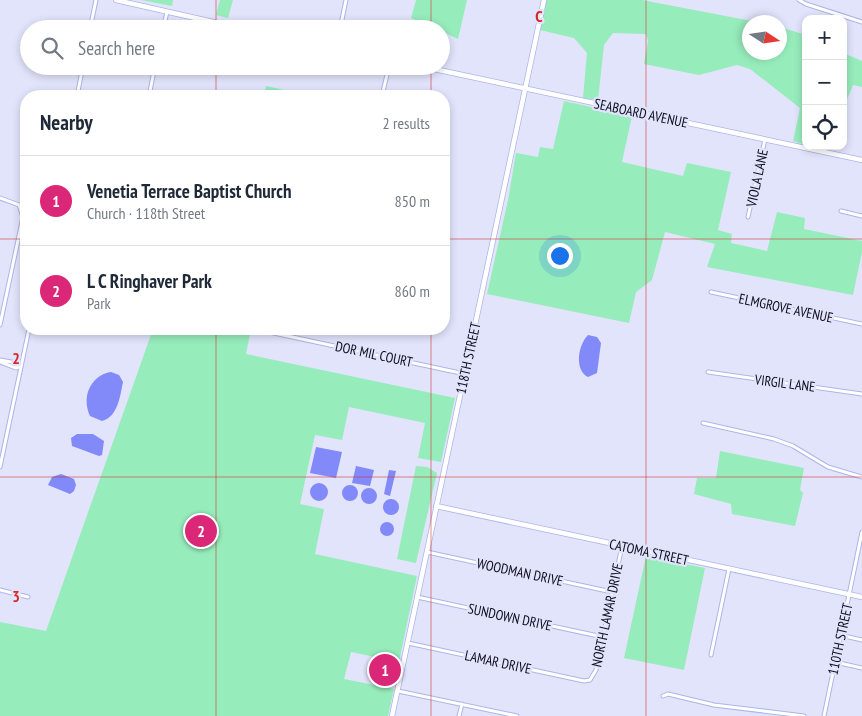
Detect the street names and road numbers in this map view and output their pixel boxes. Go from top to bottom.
street label: SEABOARD AVENUE [593,94,689,132]
street label: VIOLA LANE [742,148,772,209]
street label: ELMGROVE AVENUE [737,289,835,327]
street label: 118TH STREET [452,320,485,396]
street label: DOR MIL COURT [334,337,415,371]
street label: VIRGIL LANE [753,370,816,396]
street label: CATOMA STREET [608,535,691,569]
street label: WOODMAN DRIVE [475,554,565,590]
street label: NORTH LAMAR DRIVE [587,561,627,669]
street label: SUNDOWN DRIVE [466,599,554,635]
street label: 110TH STREET [824,601,857,677]
street label: LAMAR DRIVE [463,646,533,678]

